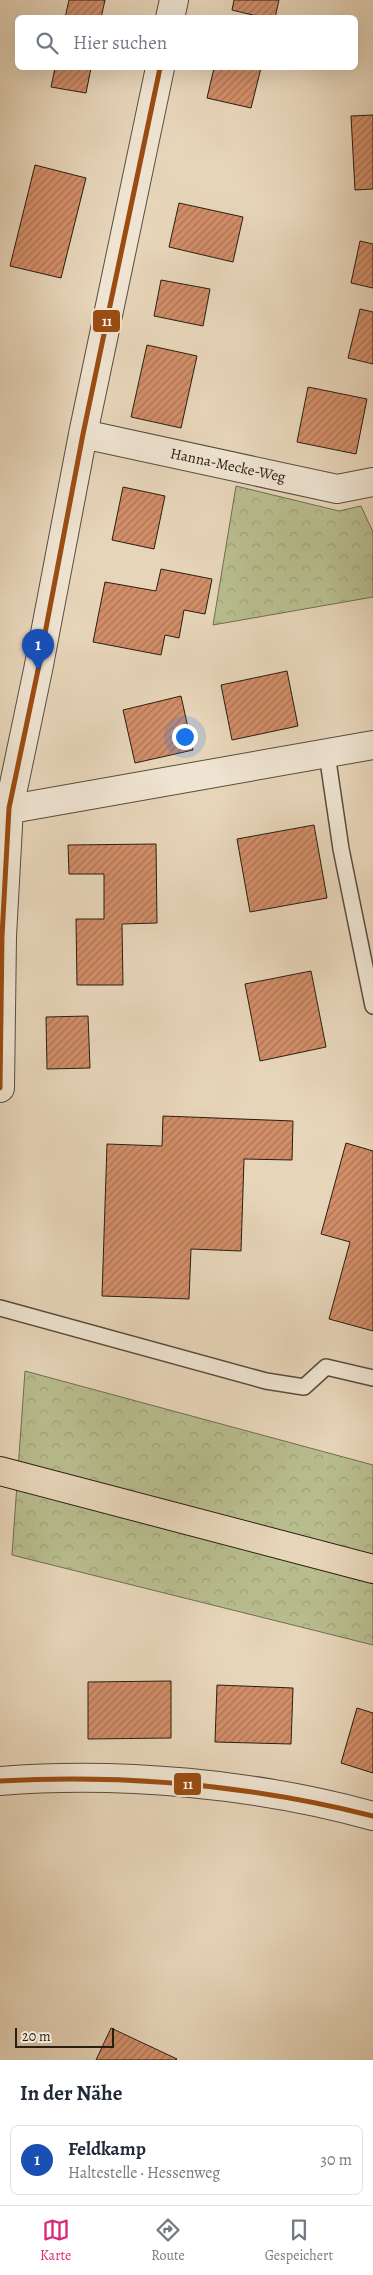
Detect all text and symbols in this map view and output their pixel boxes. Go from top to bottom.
search box [15,15,358,70]
icon: search [33,29,61,57]
text: Hier suchen [73,30,167,56]
line badge: 11 [92,309,121,333]
text: 11 [102,312,112,331]
street label: Hanna-Mecke-Weg [168,443,288,487]
pin: 1 [22,629,54,670]
your location [172,724,198,750]
line badge: 11 [173,1772,202,1796]
text: 11 [183,1775,193,1794]
scale bar [15,2025,114,2048]
text: 20 m [22,2027,51,2046]
text: In der Nähe [20,2079,122,2107]
text: Feldkamp [68,2136,146,2162]
text: 1 [34,2149,40,2171]
text: 30 m [320,2149,352,2171]
text: Haltestelle · Hessenweg [68,2162,220,2184]
tab: Karte [40,2216,71,2265]
tab: Route [151,2216,185,2265]
tab: Gespeichert [265,2216,333,2265]

